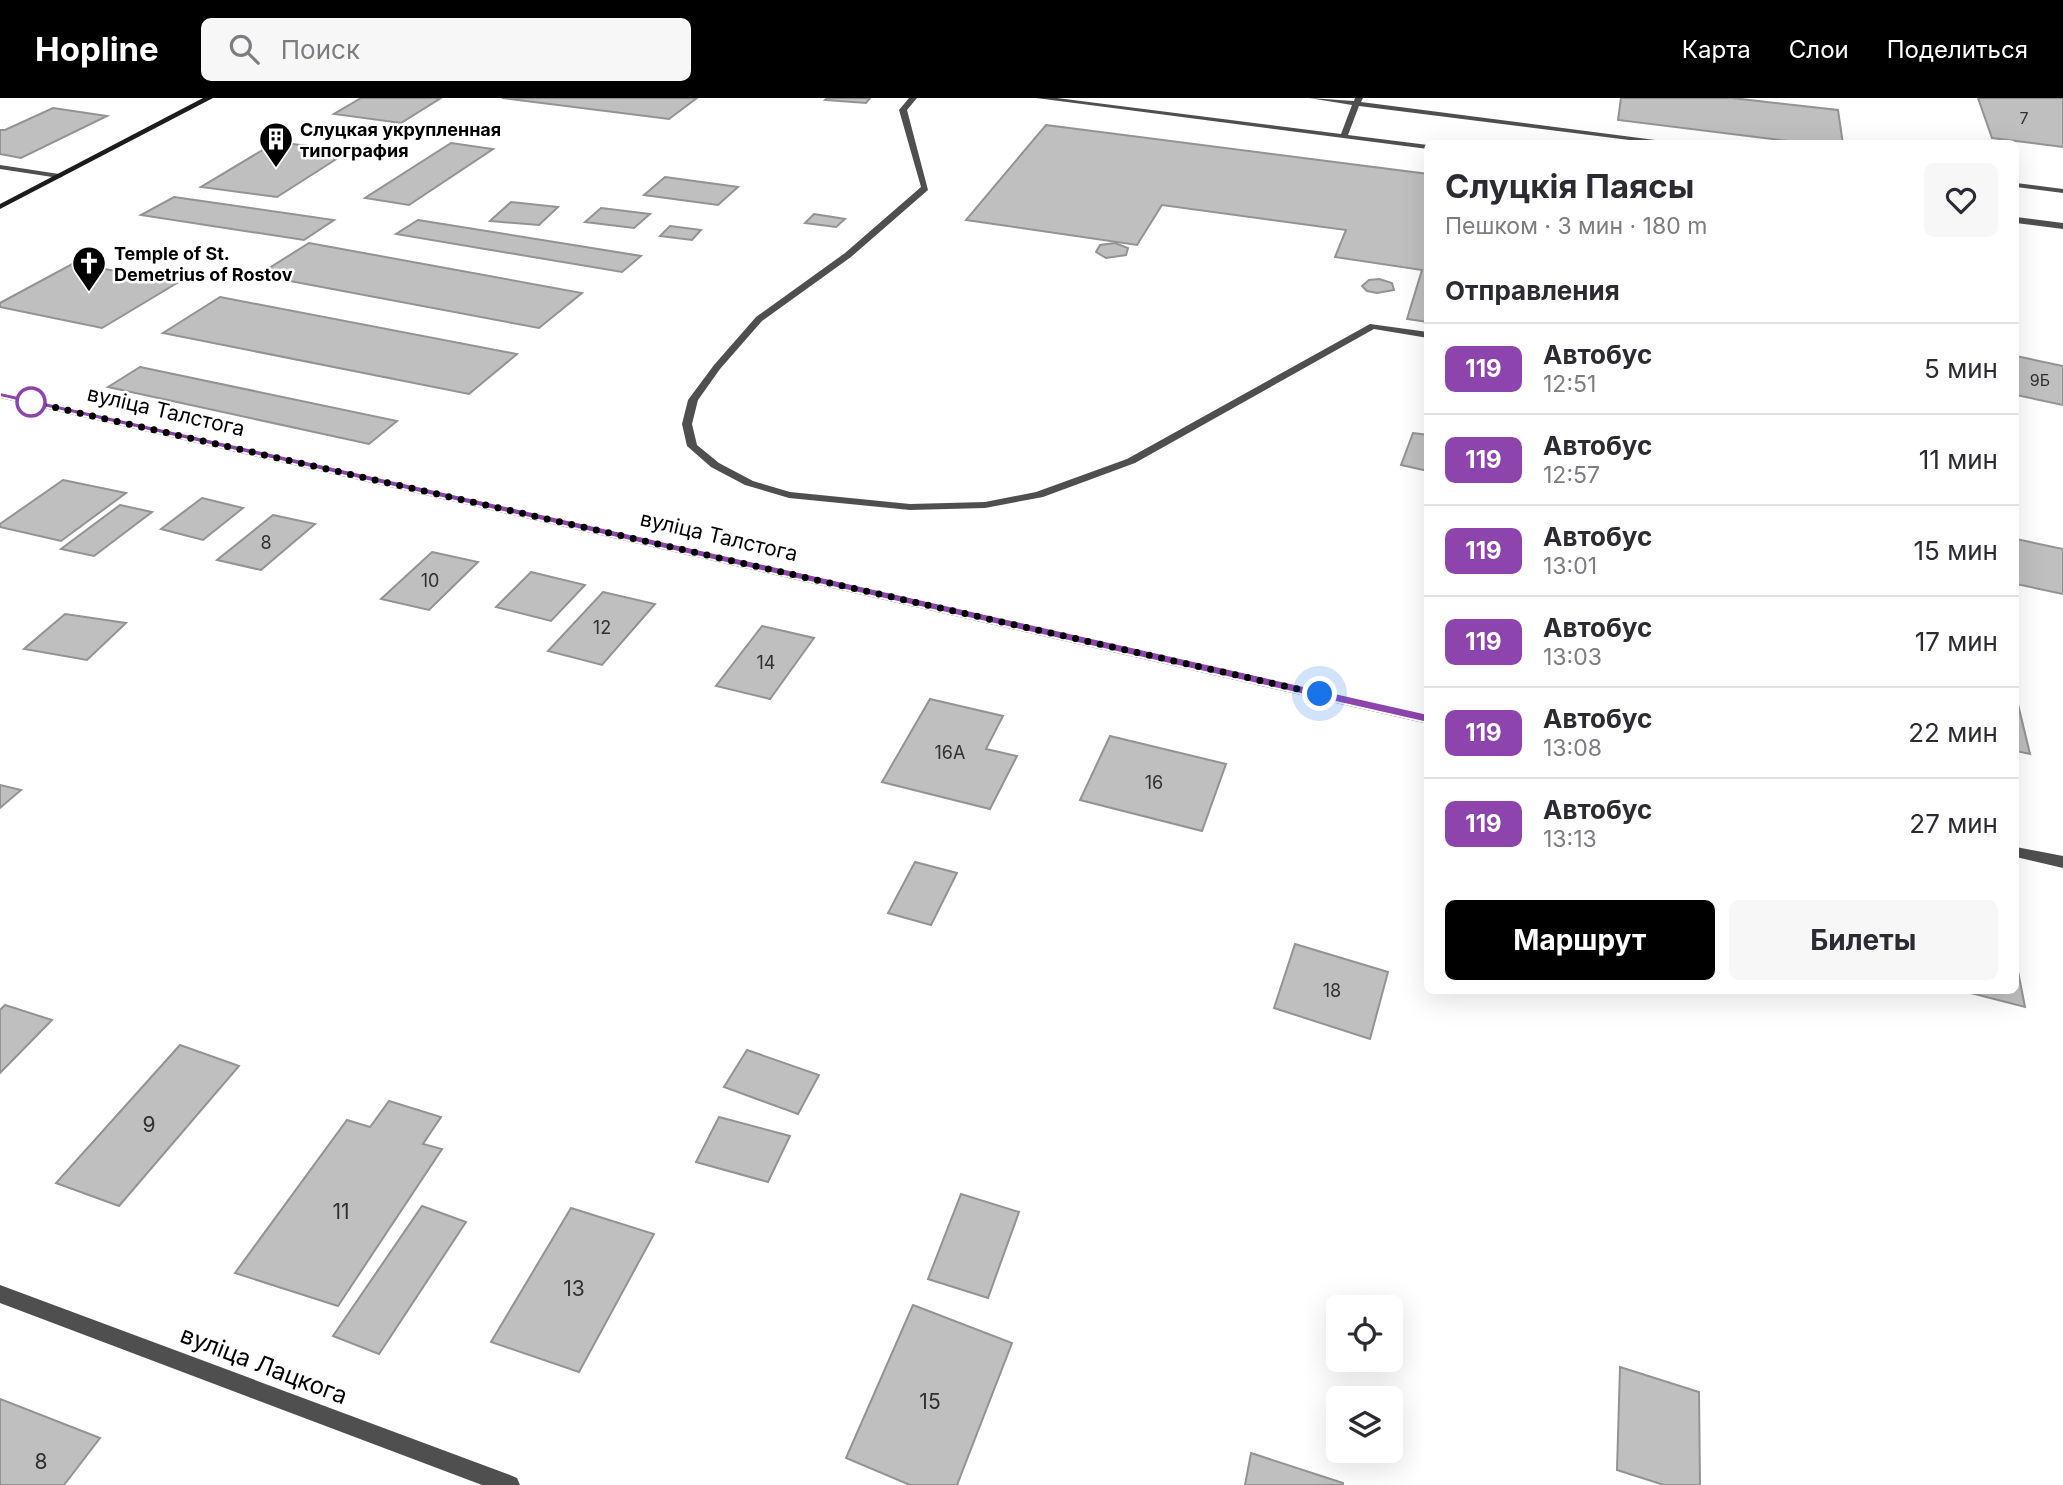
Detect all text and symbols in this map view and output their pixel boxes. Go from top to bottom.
search box [201,18,691,81]
text: Hopline [35,29,159,69]
icon: search [225,30,263,68]
text: Поиск [281,34,360,65]
text: Карта [1682,35,1751,64]
text: Слои [1789,35,1849,64]
text: Поделиться [1887,35,2028,64]
house number: 7 [2019,108,2029,128]
place label: Слуцкая укрупленная типография [300,119,501,161]
building icon: Слуцкая укрупленная типография [257,120,295,169]
button: heart [1924,163,1998,237]
text: Слуцкія Паясы [1445,166,1694,206]
text: Пешком · 3 мин · 180 m [1445,212,1707,240]
place label: Temple of St. Demetrius of Rostov [114,243,293,285]
church icon: Temple of St. Demetrius of Rostov [70,244,108,293]
text: Отправления [1445,275,1620,306]
text: Автобус [1543,339,1652,370]
text: 5 мин [1924,353,1998,384]
text: 119 [1465,354,1502,383]
text: 12:51 [1543,370,1596,398]
house number: 9Б [2030,370,2050,390]
street label: вуліца Талстога [85,381,247,441]
unlabelled marker [16,387,46,417]
text: Автобус [1543,430,1652,461]
text: 11 мин [1919,444,1998,475]
text: 119 [1465,445,1502,474]
text: 12:57 [1543,461,1600,489]
street label: вуліца Талстога [638,506,800,566]
text: Автобус [1543,521,1652,552]
house number: 8 [260,532,272,553]
text: 15 мин [1914,535,1998,566]
text: 119 [1465,536,1502,565]
text: 13:01 [1543,552,1597,580]
house number: 10 [421,570,439,591]
text: Автобус [1543,612,1652,643]
house number: 12 [593,617,611,638]
text: 17 мин [1915,626,1998,657]
text: 119 [1465,627,1502,656]
text: 13:03 [1543,643,1602,671]
house number: 14 [757,652,775,673]
your location [1302,676,1337,711]
text: Автобус [1543,703,1652,734]
text: 22 мин [1908,717,1998,748]
text: 119 [1465,718,1502,747]
text: 13:08 [1543,734,1602,762]
house number: 16А [935,742,965,763]
house number: 16 [1145,772,1163,793]
text: Автобус [1543,794,1652,825]
text: 27 мин [1909,808,1998,839]
text: 119 [1465,809,1502,838]
text: 13:13 [1543,825,1597,853]
button: Маршрут [1445,900,1715,980]
button: Билеты [1729,900,1998,980]
house number: 18 [1323,980,1341,1001]
house number: 9 [142,1112,156,1137]
house number: 11 [332,1199,350,1224]
house number: 13 [563,1276,585,1301]
map controls [1326,1295,1403,1463]
button: locate [1326,1295,1403,1372]
street label: вуліца Лацкога [176,1320,352,1410]
button: layers [1326,1386,1403,1463]
house number: 15 [919,1389,941,1414]
house number: 8 [35,1449,48,1474]

